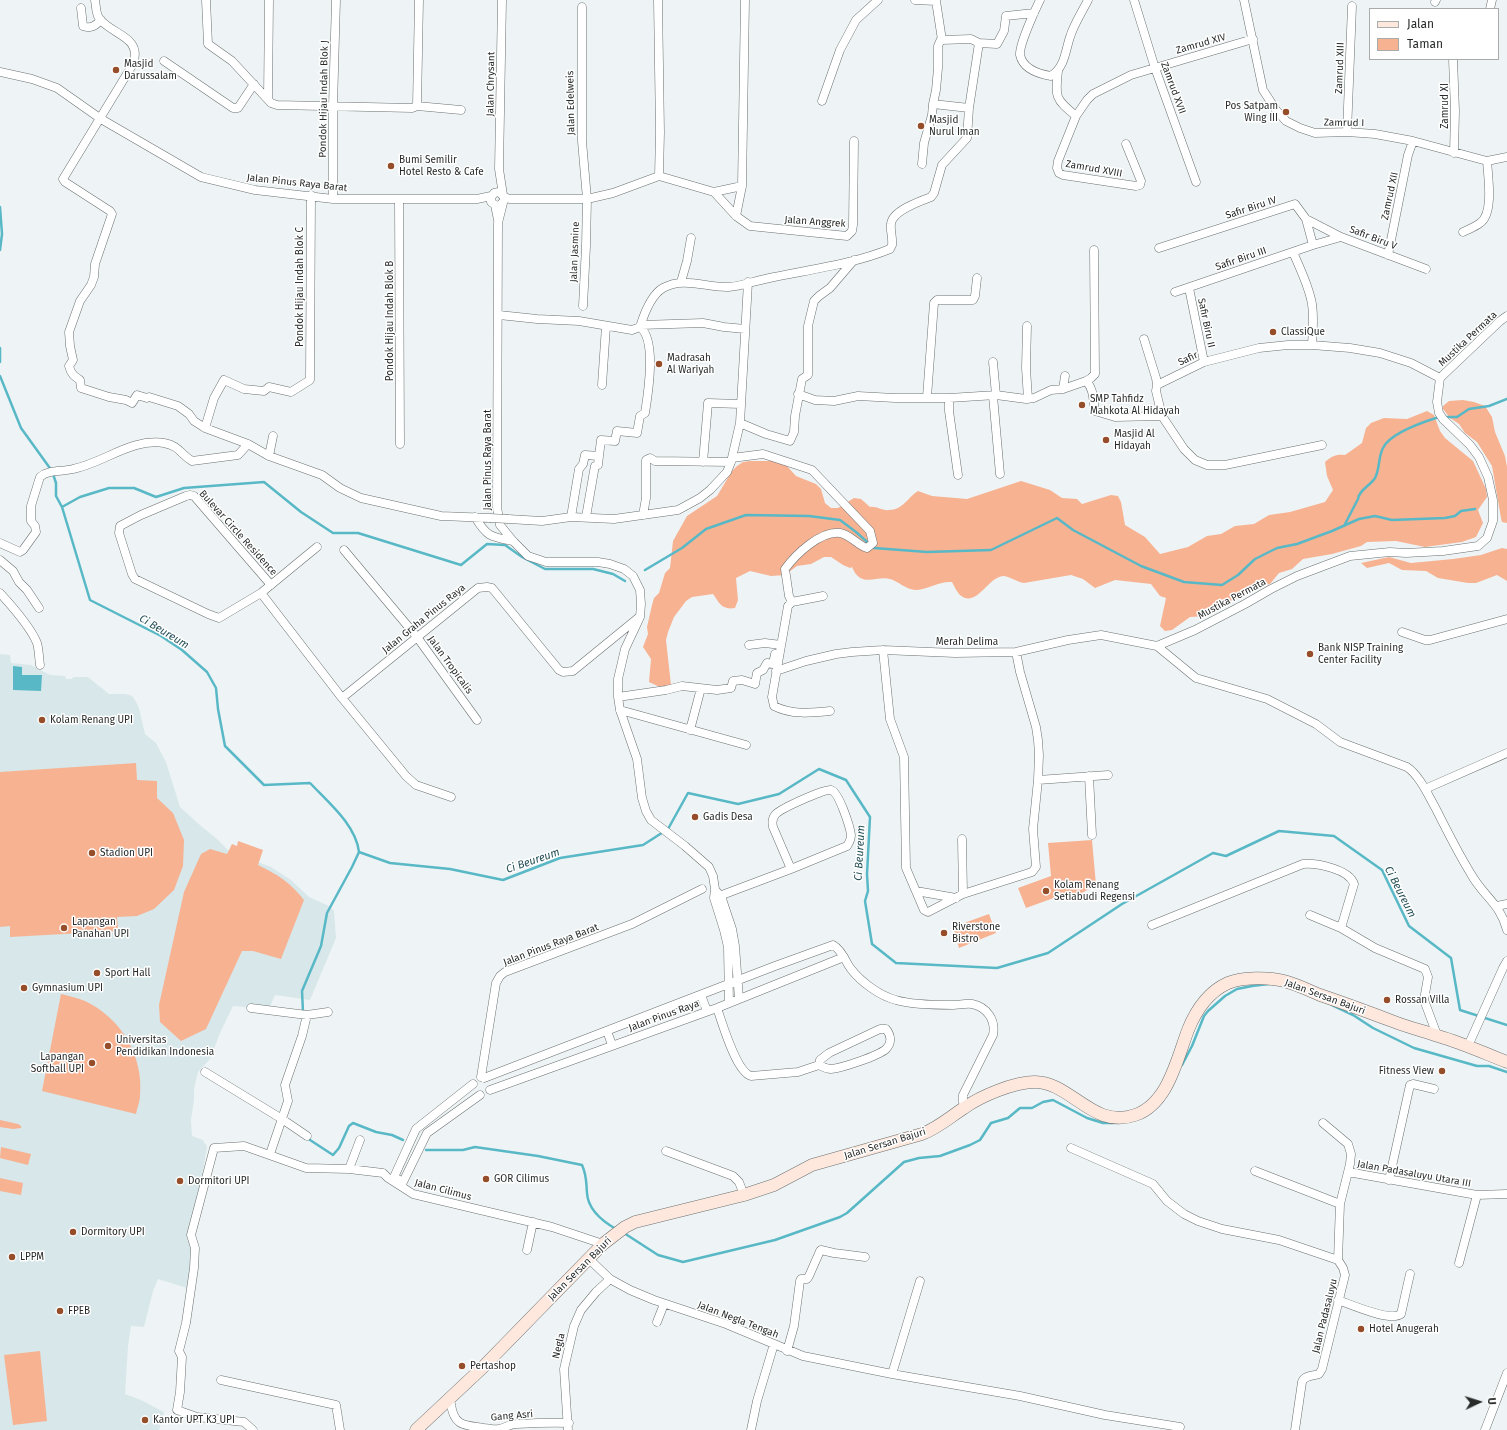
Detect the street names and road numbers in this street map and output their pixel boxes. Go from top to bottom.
street label: Zamrud XIV [1175,31,1227,57]
street label: Pondok Hijau Indah Blok J [317,40,331,158]
street label: Zamrud XIII [1333,42,1347,94]
street label: Jalan Chrysant [484,52,498,116]
street label: Zamrud XVII [1158,60,1188,116]
street label: Jalan Edelweis [564,70,578,136]
street label: Zamrud XI [1439,83,1451,129]
street label: Zamrud I [1324,117,1364,129]
street label: Zamrud XVIII [1065,158,1123,180]
street label: Zamrud XII [1379,171,1401,221]
street label: Jalan Pinus Raya Barat [246,172,348,194]
street label: Safir Biru IV [1224,194,1278,222]
street label: Jalan Anggrek [784,214,846,230]
street label: Jalan Jasmine [568,221,582,283]
street label: Safir Biru V [1348,223,1398,253]
street label: Pondok Hijau Indah Blok C [294,227,306,347]
street label: Safir Biru III [1214,245,1268,273]
street label: Pondok Hijau Indah Blok B [384,261,396,381]
street label: Safir Biru II [1195,297,1217,349]
street label: Mustika Permata [1436,309,1500,369]
street label: Safir [1176,349,1200,369]
street label: Jalan Pinus Raya Barat [482,409,494,511]
street label: Bulevar Circle Residence [196,488,280,578]
street label: Mustika Permata [1196,576,1268,622]
street label: Jalan Graha Pinus Raya [380,582,468,656]
street label: Jalan Tropicalis [425,634,475,696]
street label: Merah Delima [936,636,998,648]
street label: Jalan Pinus Raya Barat [502,921,600,969]
street label: Jalan Sersan Bajuri [1283,977,1367,1017]
street label: Jalan Pinus Raya [627,998,701,1034]
street label: Jalan Sersan Bajuri [843,1126,927,1162]
street label: Jalan Padasaluyu Utara III [1356,1158,1472,1190]
street label: Jalan Cilimus [413,1177,473,1203]
street label: Jalan Sersan Bajuri [546,1235,614,1303]
street label: Jalan Padasaluyu [1310,1277,1340,1355]
street label: Jalan Negla Tengah [696,1299,780,1341]
street label: Negla [550,1332,568,1360]
street label: Gang Asri [490,1408,534,1424]

